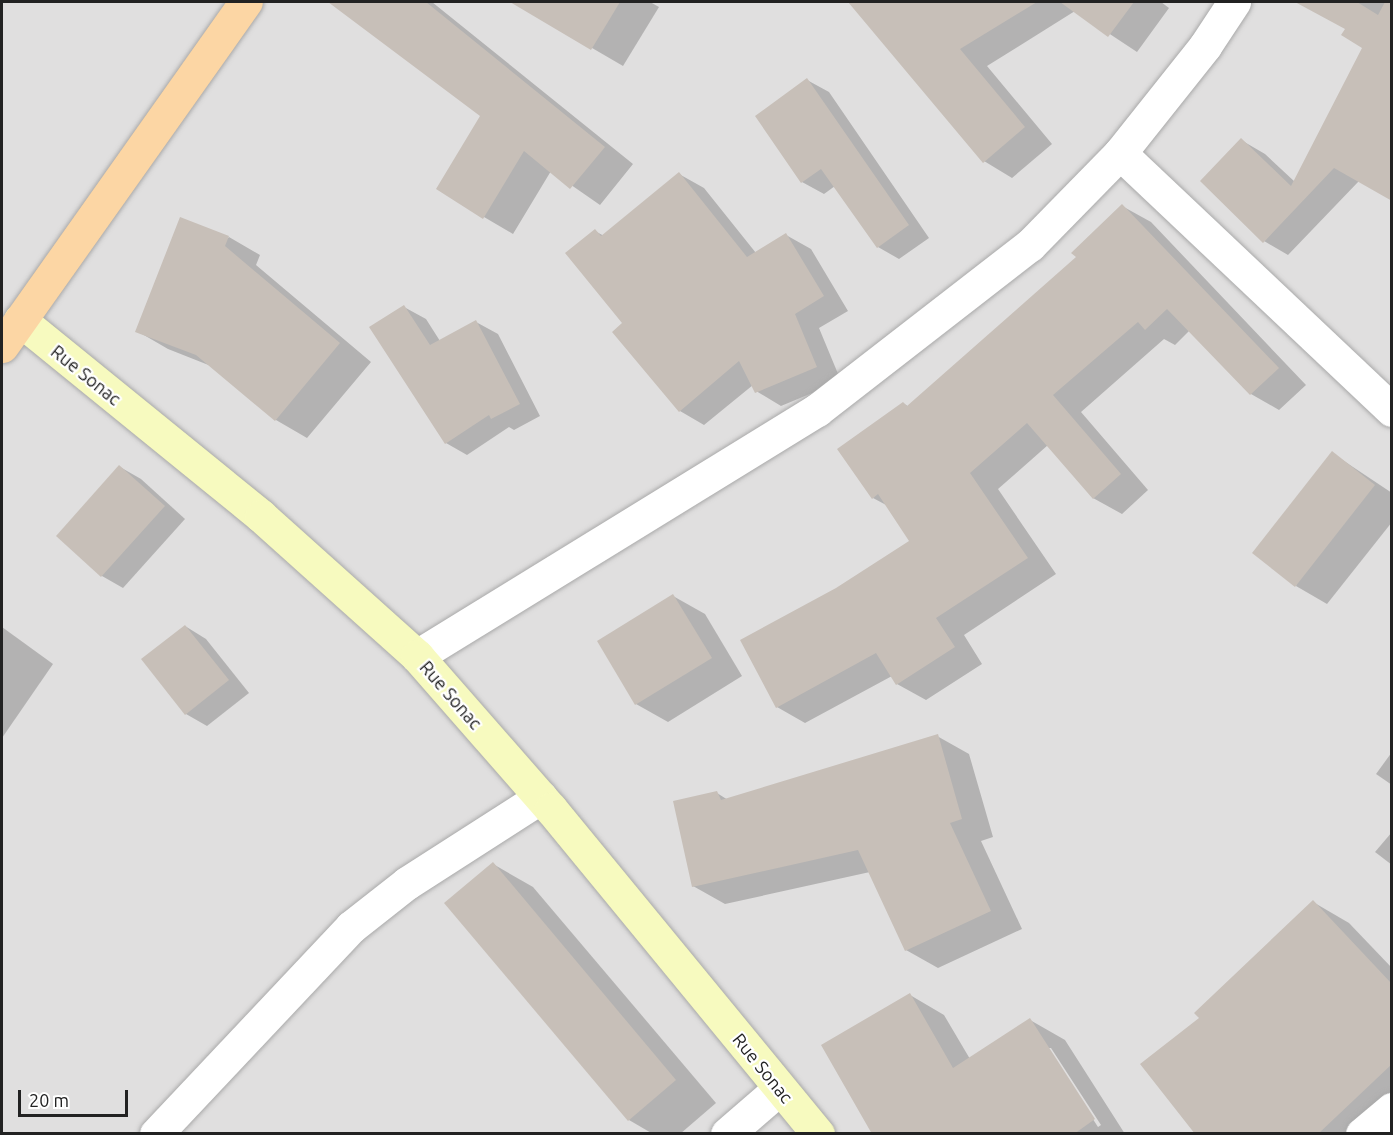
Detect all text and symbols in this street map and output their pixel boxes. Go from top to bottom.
street label: Rue Sonac [47,340,125,410]
street label: Rue Sonac [415,656,487,734]
street label: Rue Sonac [728,1029,798,1107]
scale bar [21,1078,130,1116]
text: 20 m [29,1090,69,1110]

